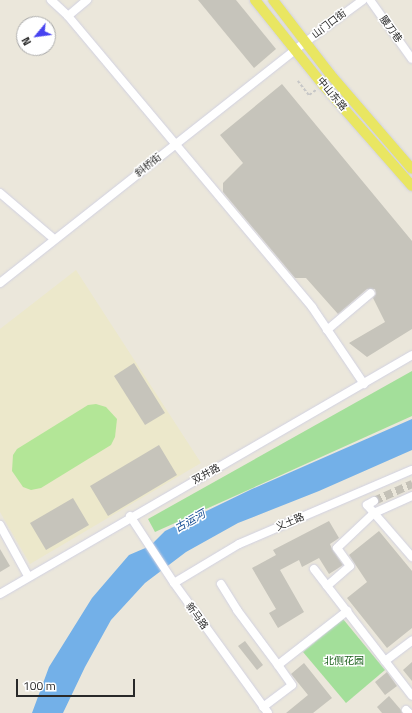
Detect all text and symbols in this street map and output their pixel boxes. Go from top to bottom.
street label: 山门口街 [309,7,349,41]
street label: 腰刀巷 [377,13,405,45]
north arrow [16,16,56,56]
text: N [18,34,35,49]
street label: 中山东路 [315,75,349,113]
street label: 斜桥街 [132,151,164,179]
street label: 双井路 [190,461,222,487]
water label: 古运河 [172,507,208,535]
street label: 义土路 [274,511,306,533]
street label: 新马路 [183,600,211,632]
park label: 北侧花园 [324,655,364,667]
scale bar [18,671,137,697]
text: 100 m [23,676,56,695]

